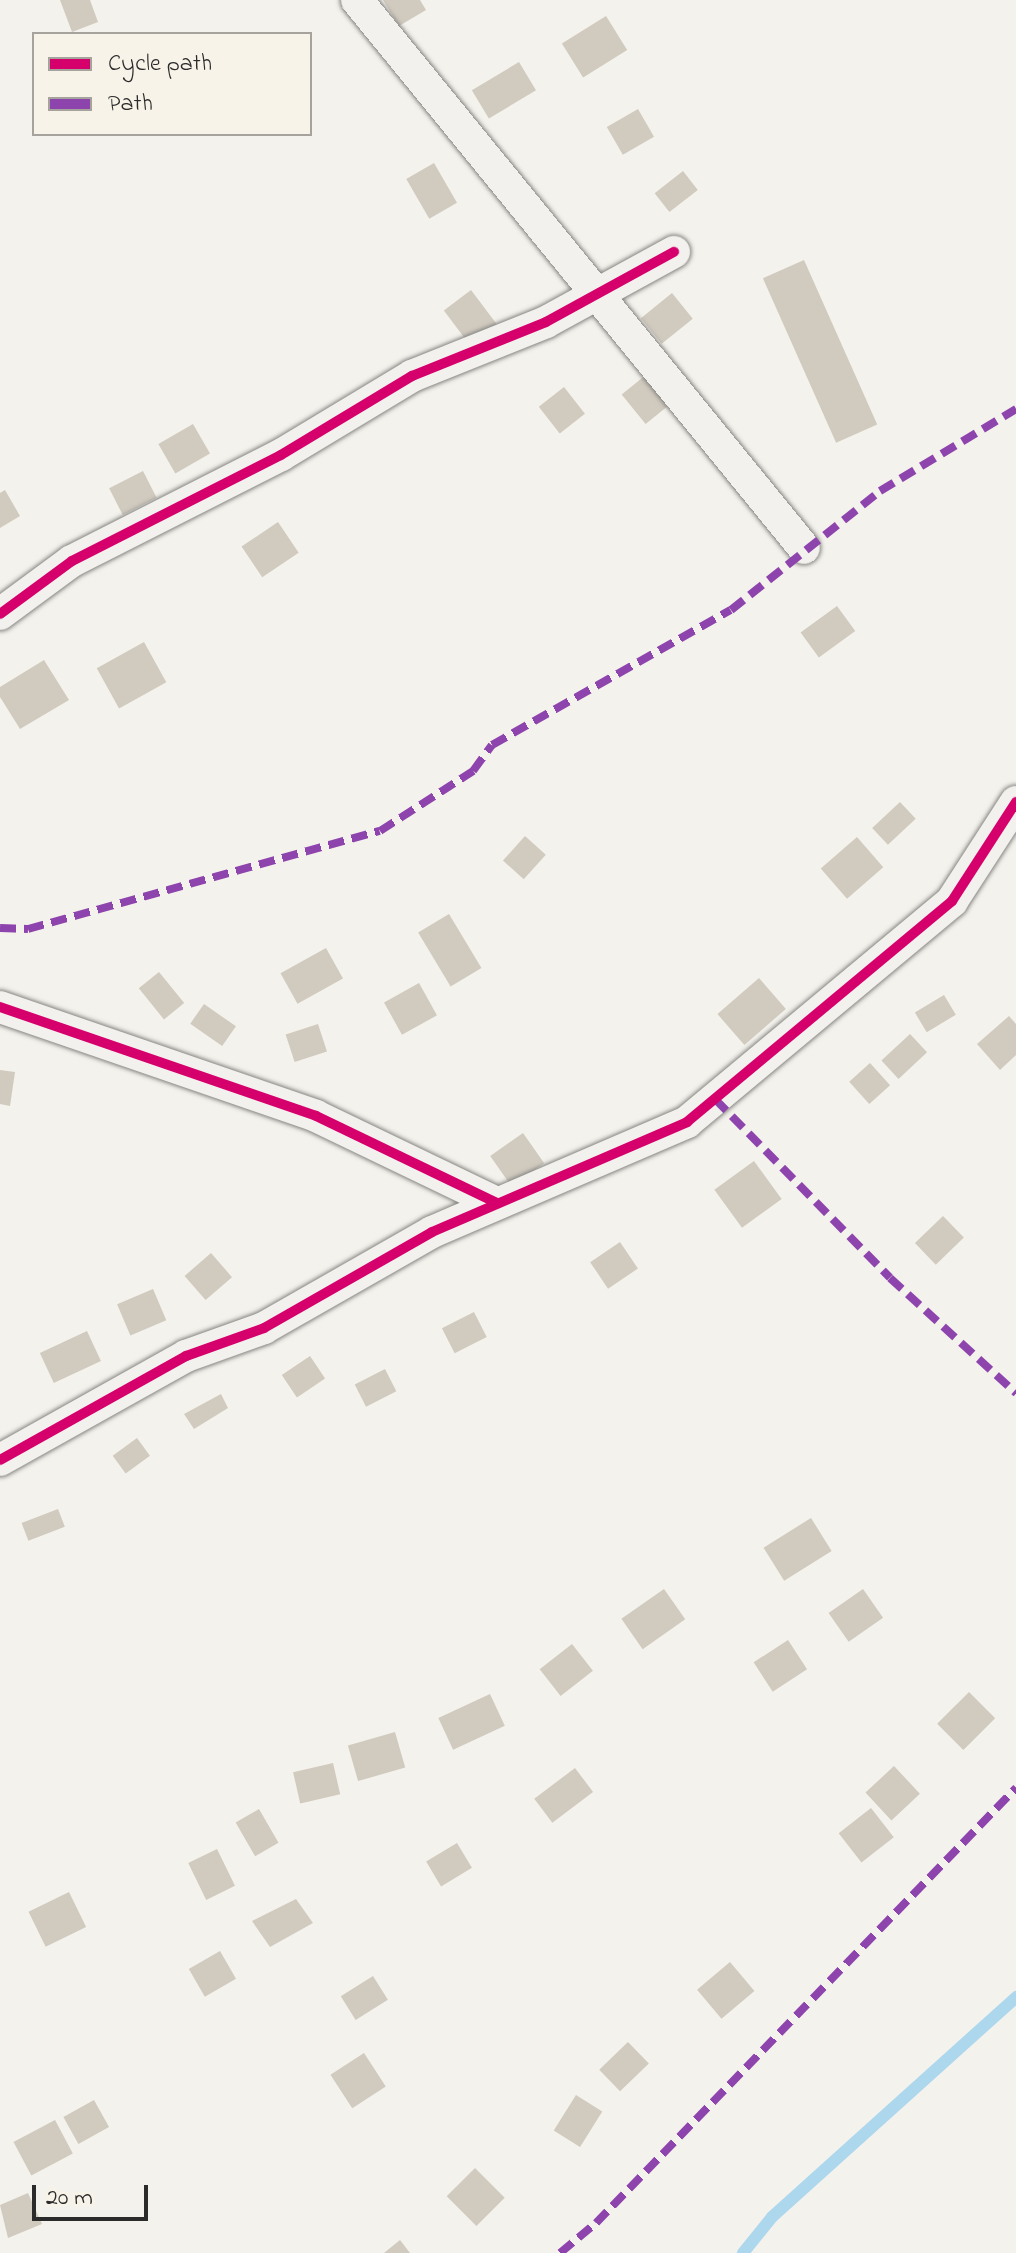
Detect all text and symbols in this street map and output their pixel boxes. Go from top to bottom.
legend [32,32,312,136]
text: Cycle path [108,47,212,82]
text: Path [108,87,153,122]
scale bar [36,2169,152,2219]
text: 20 m [46,2181,93,2216]

